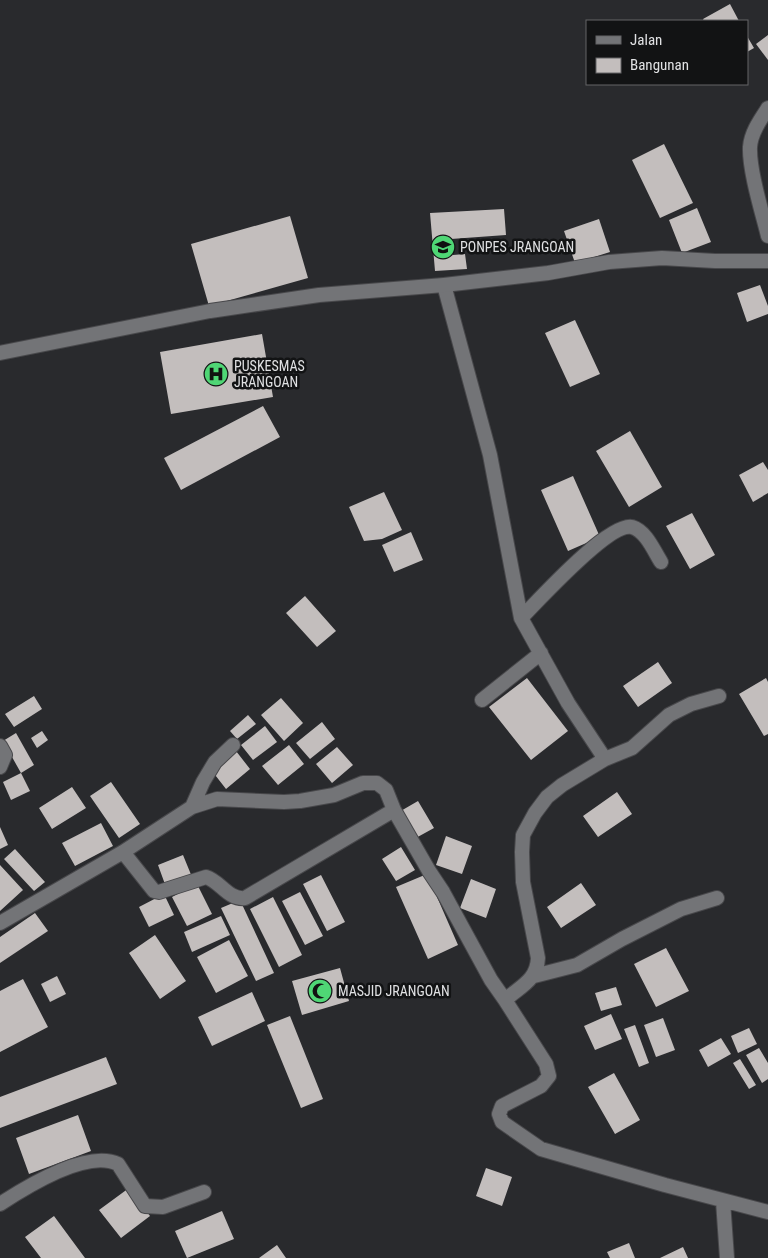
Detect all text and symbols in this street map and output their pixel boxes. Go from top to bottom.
legend [586,20,748,85]
text: Jalan [630,31,662,49]
text: Bangunan [630,56,689,74]
school or university icon: PONPES JRANGOAN [430,234,456,260]
place label: PONPES JRANGOAN [460,239,574,255]
place label: PUSKESMAS JRANGOAN [234,358,305,390]
hospital icon: PUSKESMAS JRANGOAN [203,361,229,387]
mosque icon: MASJID JRANGOAN [307,978,333,1004]
place label: MASJID JRANGOAN [338,983,450,999]

